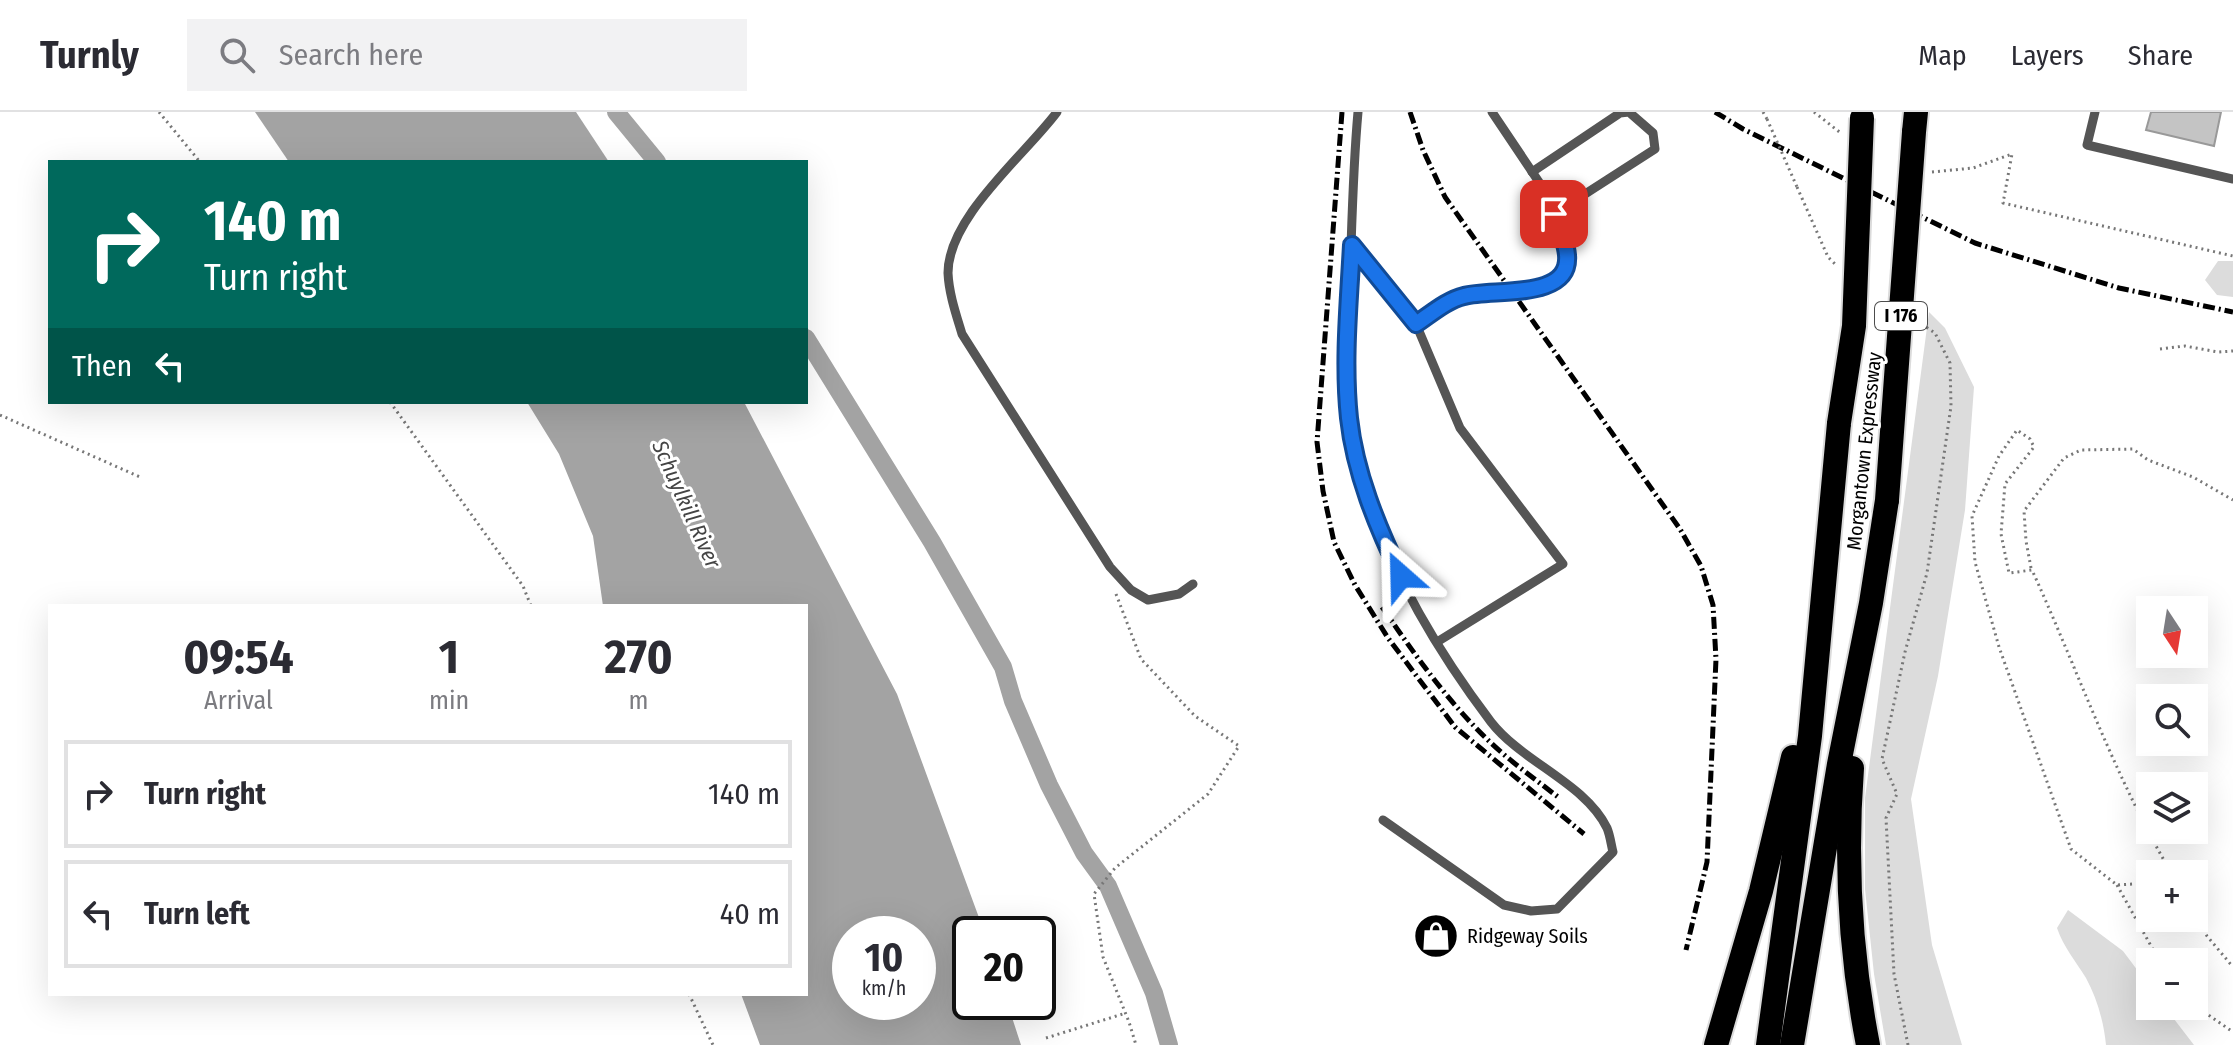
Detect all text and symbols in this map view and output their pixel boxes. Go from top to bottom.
search box [187,19,747,91]
text: Turnly [40,32,139,78]
icon: search [215,33,259,77]
text: Search here [279,37,423,73]
text: Map [1918,39,1967,72]
text: Layers [2011,39,2084,72]
text: Share [2128,39,2193,72]
pin [1520,180,1588,248]
text: 140 m [204,188,341,255]
icon: right [72,192,176,296]
icon: arrive [1532,192,1576,236]
text: Turn right [204,256,347,300]
road number: I 176 [1875,302,1927,330]
icon: left [148,344,192,388]
text: Then [72,348,132,384]
street label: Morgantown Expressway [1842,351,1886,551]
water label: Schuylkill River [646,435,727,573]
position arrow [1359,534,1443,618]
north arrow [2136,596,2208,668]
map controls [2136,596,2208,1020]
text: 09:54 [183,628,294,686]
text: 1 [439,628,459,686]
text: 270 [604,628,673,686]
button: search [2136,684,2208,756]
text: Arrival [204,685,273,716]
text: min [429,685,469,716]
text: m [629,685,649,716]
icon: right [76,772,120,816]
button: layers [2136,772,2208,844]
text: Turn right [144,776,266,812]
text: 140 m [708,776,780,812]
button: + [2136,860,2208,932]
icon: left [76,892,120,936]
text: Turn left [144,896,250,932]
text: 40 m [720,896,780,932]
shop icon: Ridgeway Soils [1412,912,1460,960]
speed limit sign: 20 [952,916,1056,1020]
place label: Ridgeway Soils [1467,924,1588,948]
text: 10 [865,934,903,982]
button: − [2136,948,2208,1020]
text: km/h [862,976,906,1000]

